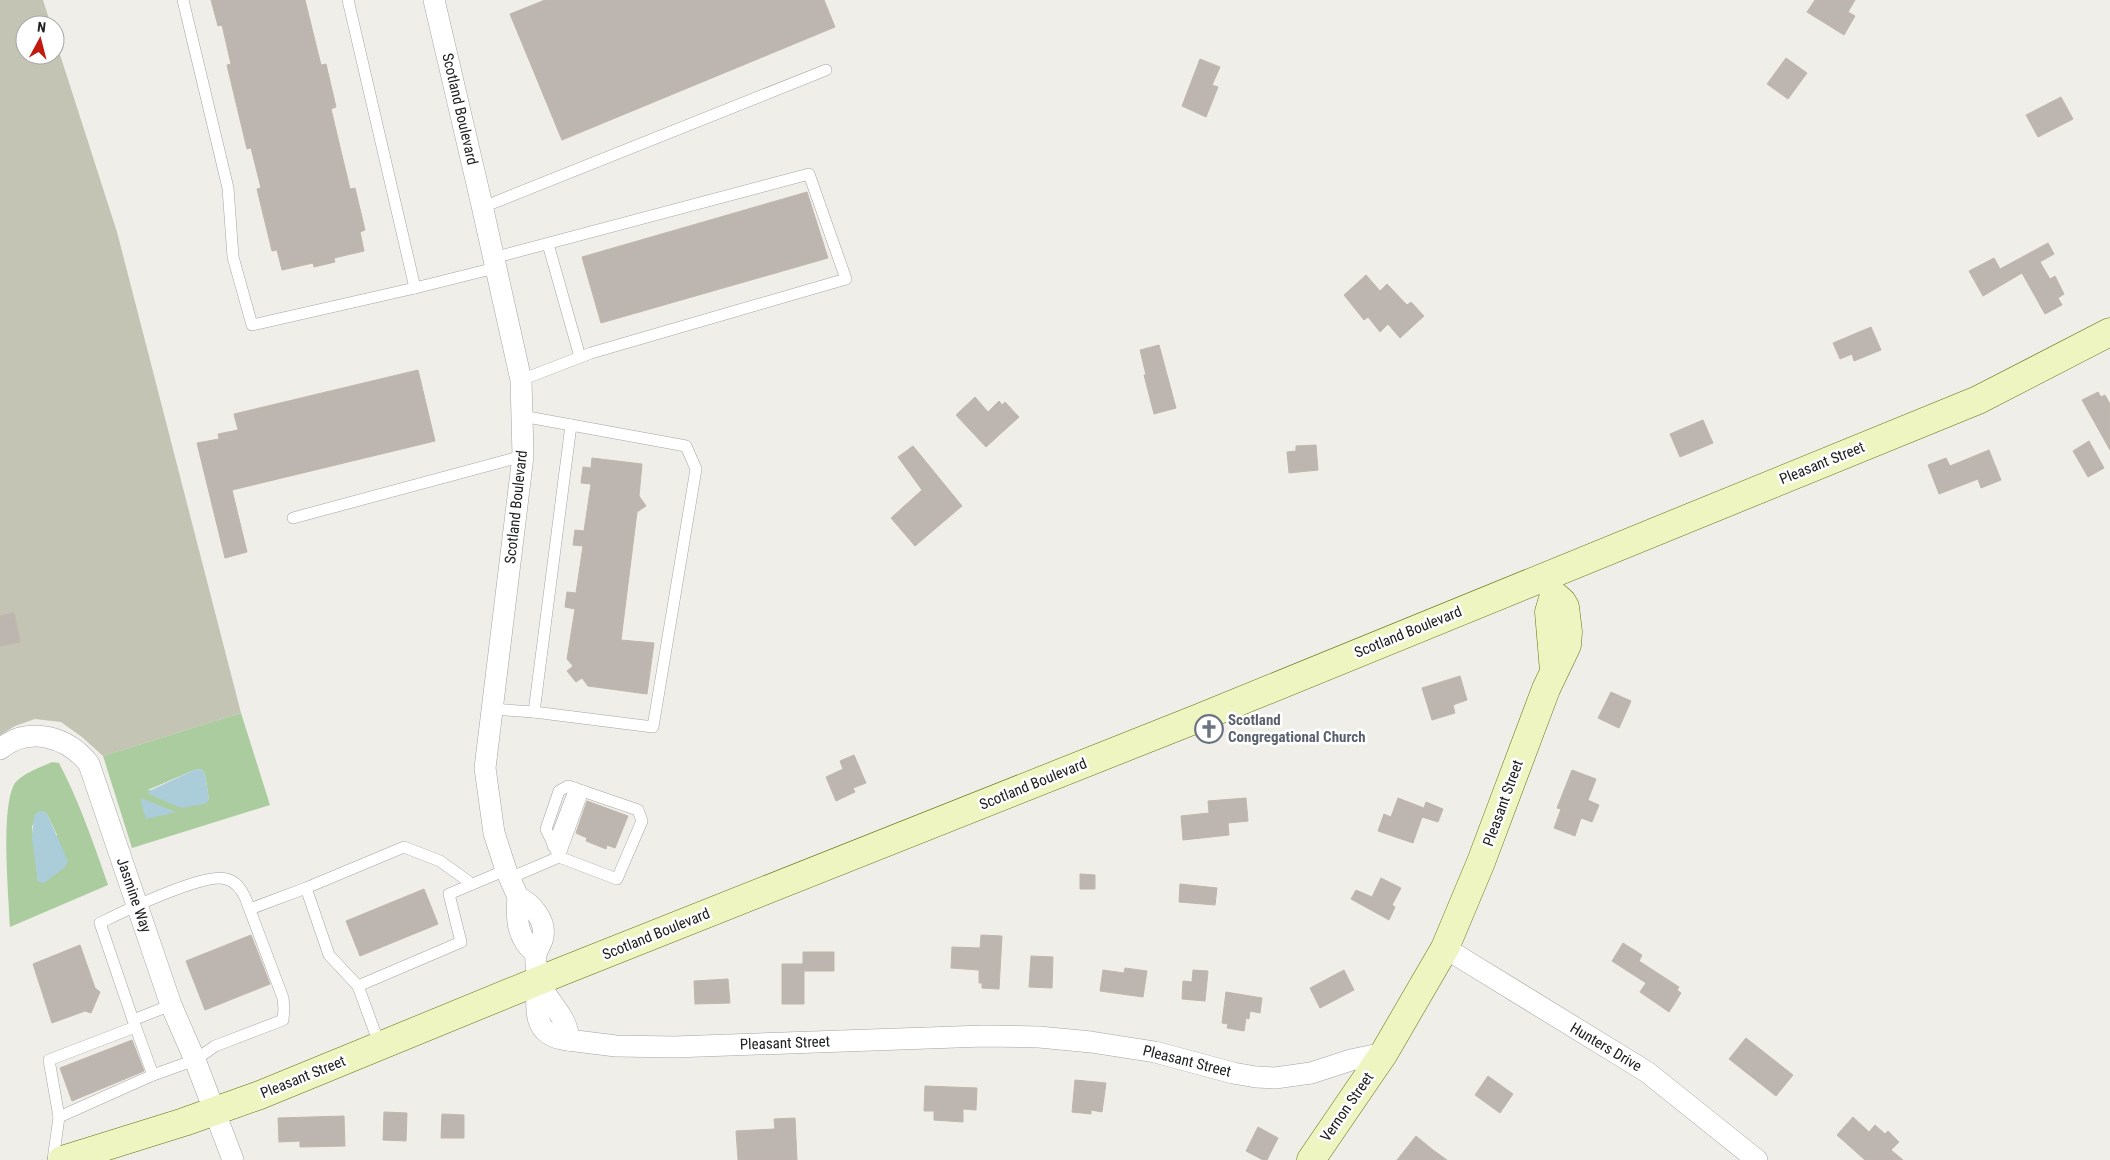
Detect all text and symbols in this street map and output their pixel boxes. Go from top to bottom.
north arrow [15,15,65,65]
text: N [36,19,47,36]
street label: Scotland Boulevard [438,51,482,167]
street label: Pleasant Street [1777,438,1867,488]
street label: Scotland Boulevard [501,449,531,565]
street label: Scotland Boulevard [1352,602,1464,662]
place label: Scotland Congregational Church [1228,711,1366,746]
church icon: Scotland Congregational Church [1194,714,1224,744]
street label: Scotland Boulevard [977,754,1089,814]
street label: Pleasant Street [1479,757,1527,849]
street label: Jasmine Way [113,855,155,935]
street label: Scotland Boulevard [600,904,712,964]
street label: Hunters Drive [1567,1019,1645,1075]
street label: Pleasant Street [740,1032,830,1054]
street label: Pleasant Street [1141,1041,1233,1081]
street label: Pleasant Street [258,1052,348,1102]
street label: Vernon Street [1317,1069,1377,1145]

